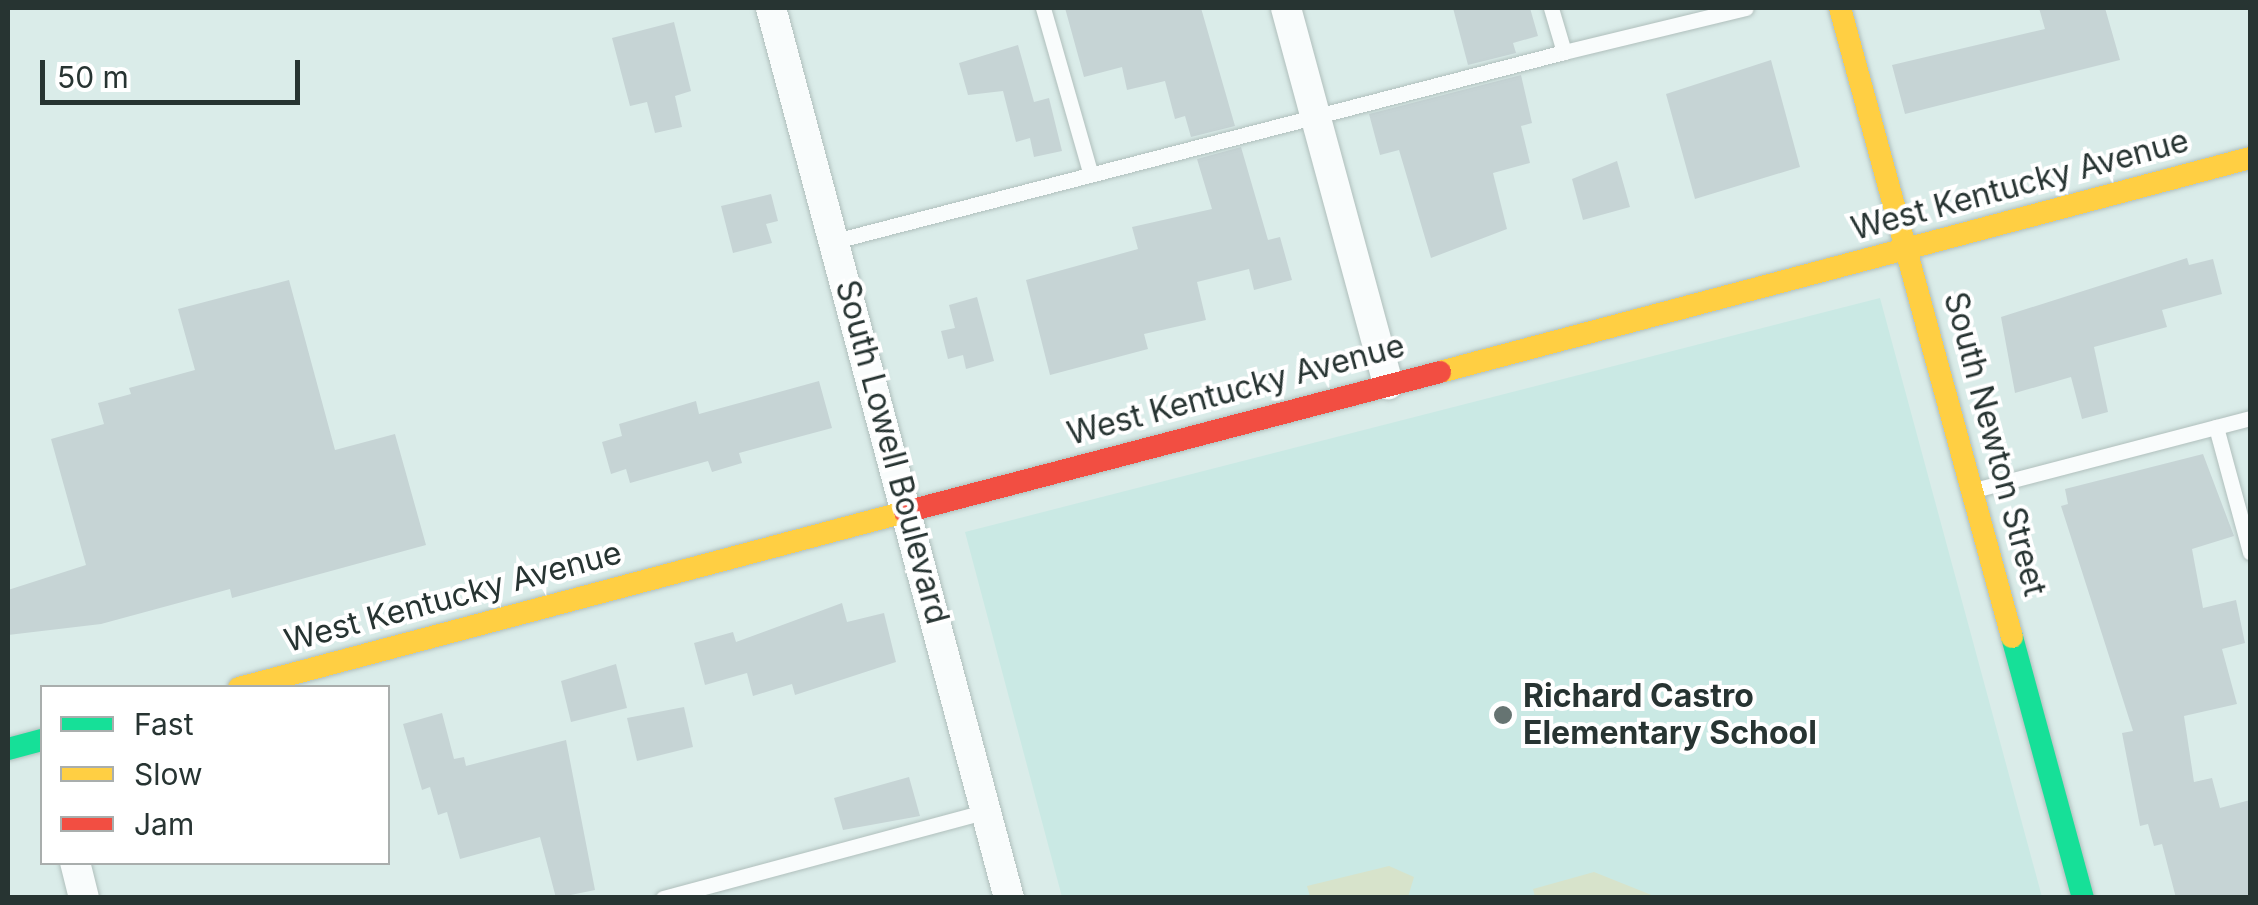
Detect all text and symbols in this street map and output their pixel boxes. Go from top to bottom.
scale bar [45,40,305,102]
text: 50 m [57,59,129,95]
street label: West Kentucky Avenue [1847,122,2193,248]
street label: South Lowell Boulevard [828,276,956,628]
street label: South Newton Street [1936,288,2054,600]
street label: West Kentucky Avenue [1063,327,1409,453]
street label: West Kentucky Avenue [280,534,626,660]
place label: Richard Castro Elementary School [1523,678,1817,753]
legend [40,685,390,865]
marker: Richard Castro Elementary School [1492,704,1514,726]
text: Fast [134,706,193,742]
text: Slow [134,756,203,792]
text: Jam [134,806,194,842]

